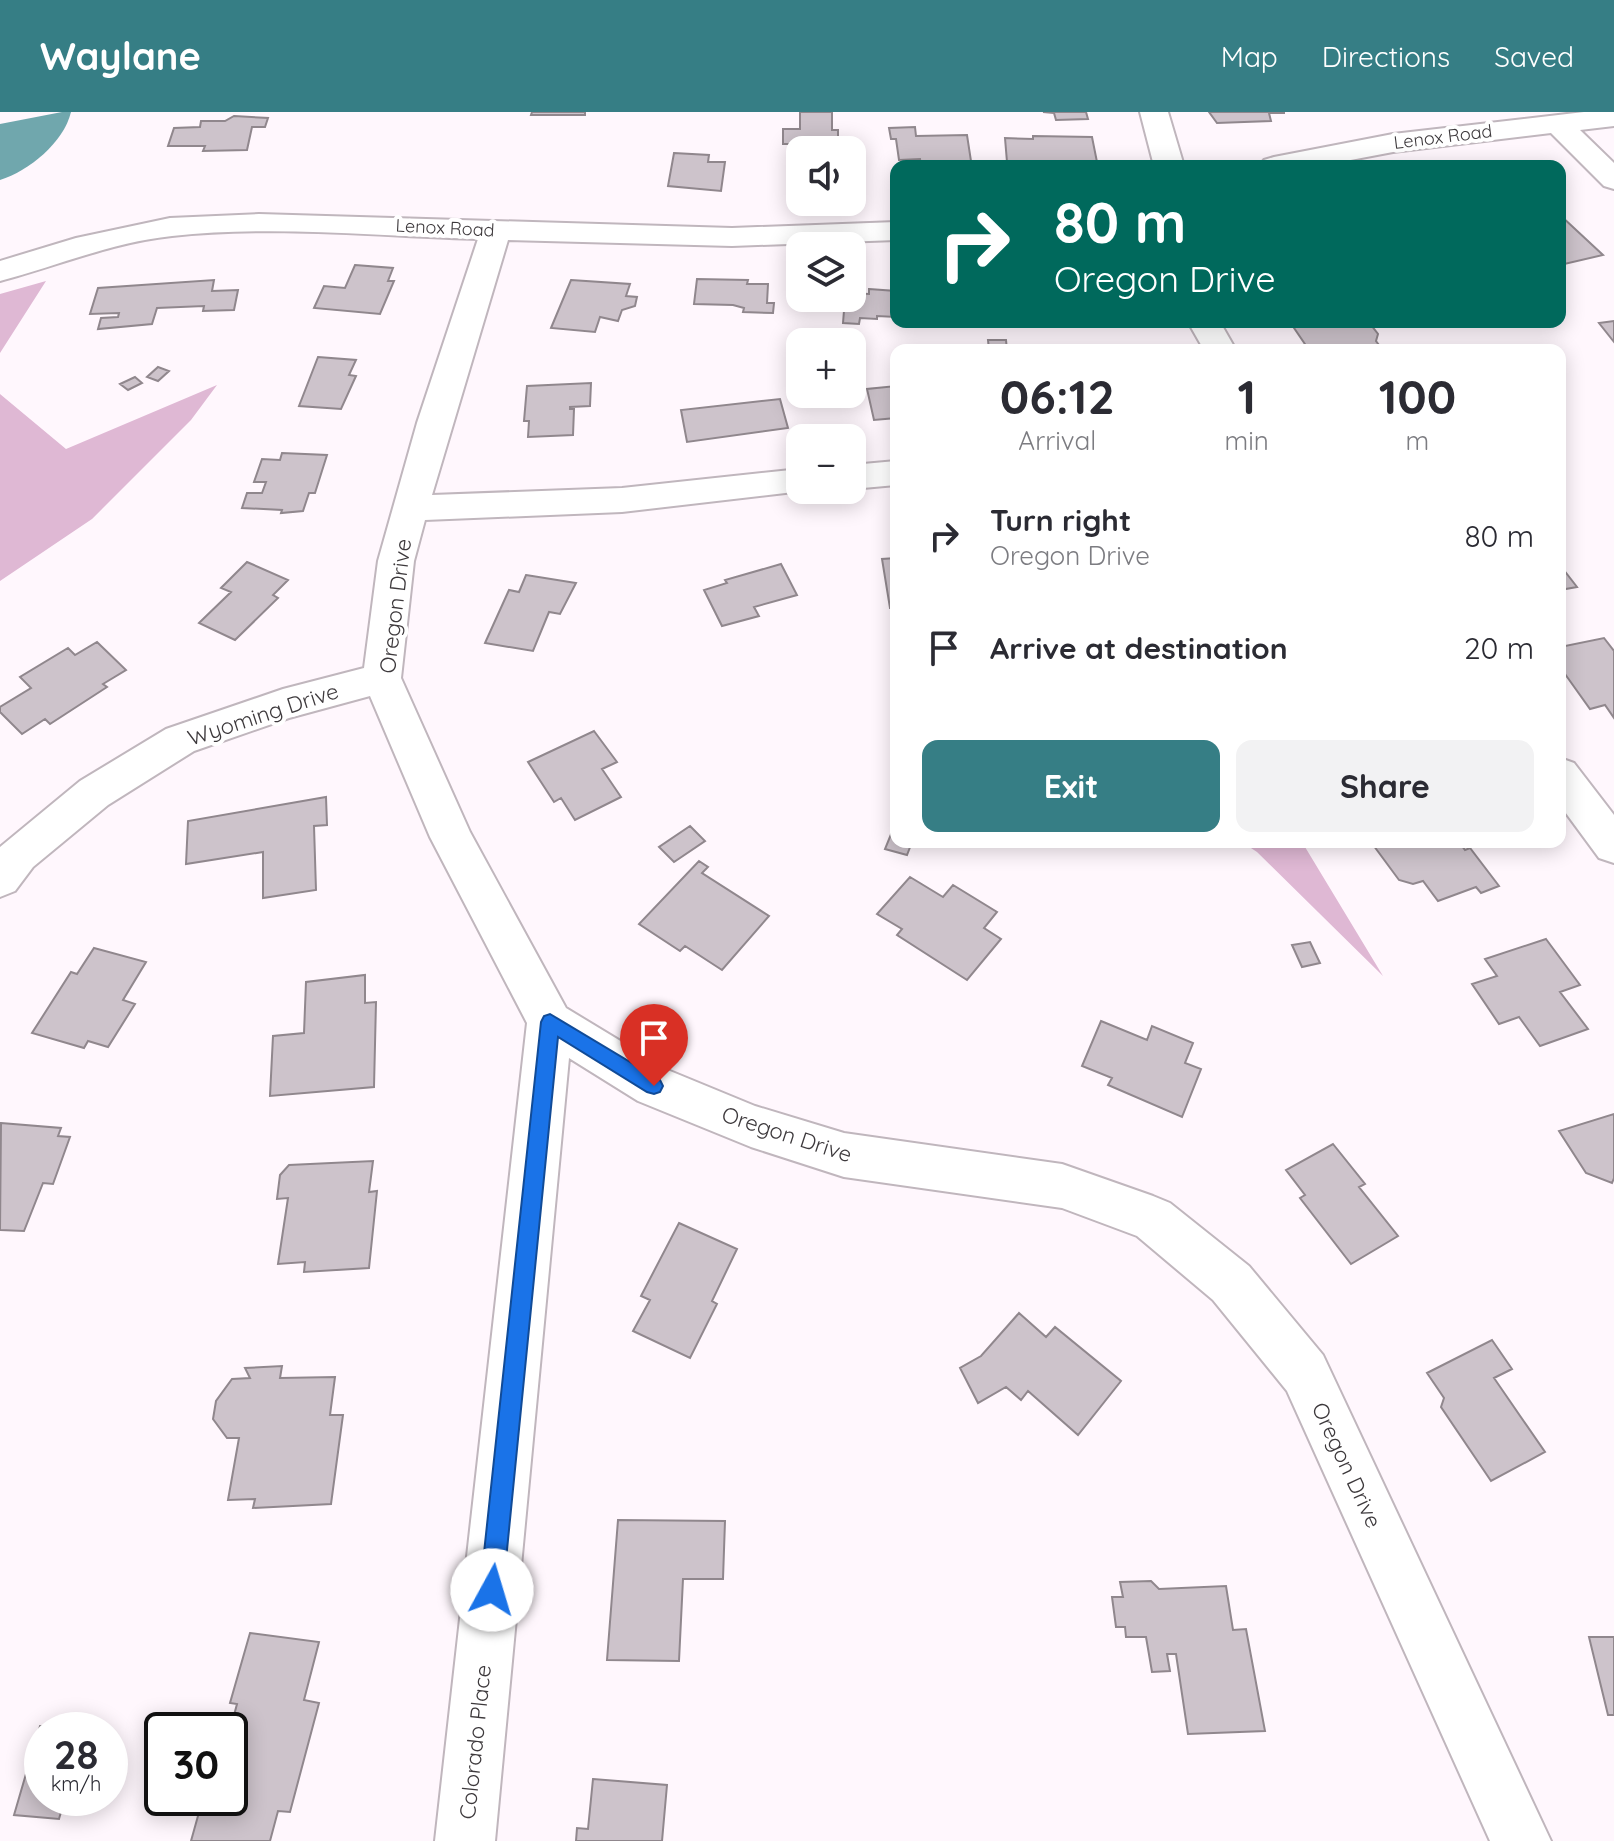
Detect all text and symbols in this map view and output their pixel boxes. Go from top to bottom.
text: Waylane [40,32,201,80]
text: Map [1221,39,1278,74]
text: Directions [1322,39,1450,74]
text: Saved [1494,39,1574,74]
street label: Lenox Road [1392,119,1494,154]
map controls [786,136,866,504]
button: sound [786,136,866,216]
text: 80 m [1054,187,1186,257]
icon: right [922,192,1026,296]
street label: Lenox Road [395,213,495,242]
button: layers [786,232,866,312]
text: Oregon Drive [1054,256,1276,301]
button: + [786,328,866,408]
text: 06:12 [1000,366,1115,426]
text: 1 [1237,366,1256,426]
text: 100 [1379,366,1456,426]
button: − [786,424,866,504]
text: Arrival [1018,424,1096,457]
text: min [1225,424,1269,457]
text: m [1406,424,1429,457]
text: Turn right [990,501,1131,539]
icon: right [922,514,966,558]
text: 80 m [1464,517,1534,555]
street label: Oregon Drive [373,537,417,675]
text: Oregon Drive [990,539,1150,572]
icon: arrive [922,626,966,670]
text: Arrive at destination [990,629,1288,667]
text: 20 m [1464,629,1534,667]
street label: Wyoming Drive [184,676,342,752]
button: Exit [922,740,1220,832]
button: Share [1236,740,1534,832]
pin [620,1004,688,1086]
icon: arrive [632,1016,676,1060]
street label: Oregon Drive [718,1100,856,1168]
street label: Oregon Drive [1306,1398,1388,1532]
position arrow [450,1548,534,1632]
street label: Colorado Place [453,1663,497,1821]
speed limit sign: 30 [144,1712,248,1816]
text: 28 [54,1729,98,1779]
text: km/h [51,1771,101,1796]

